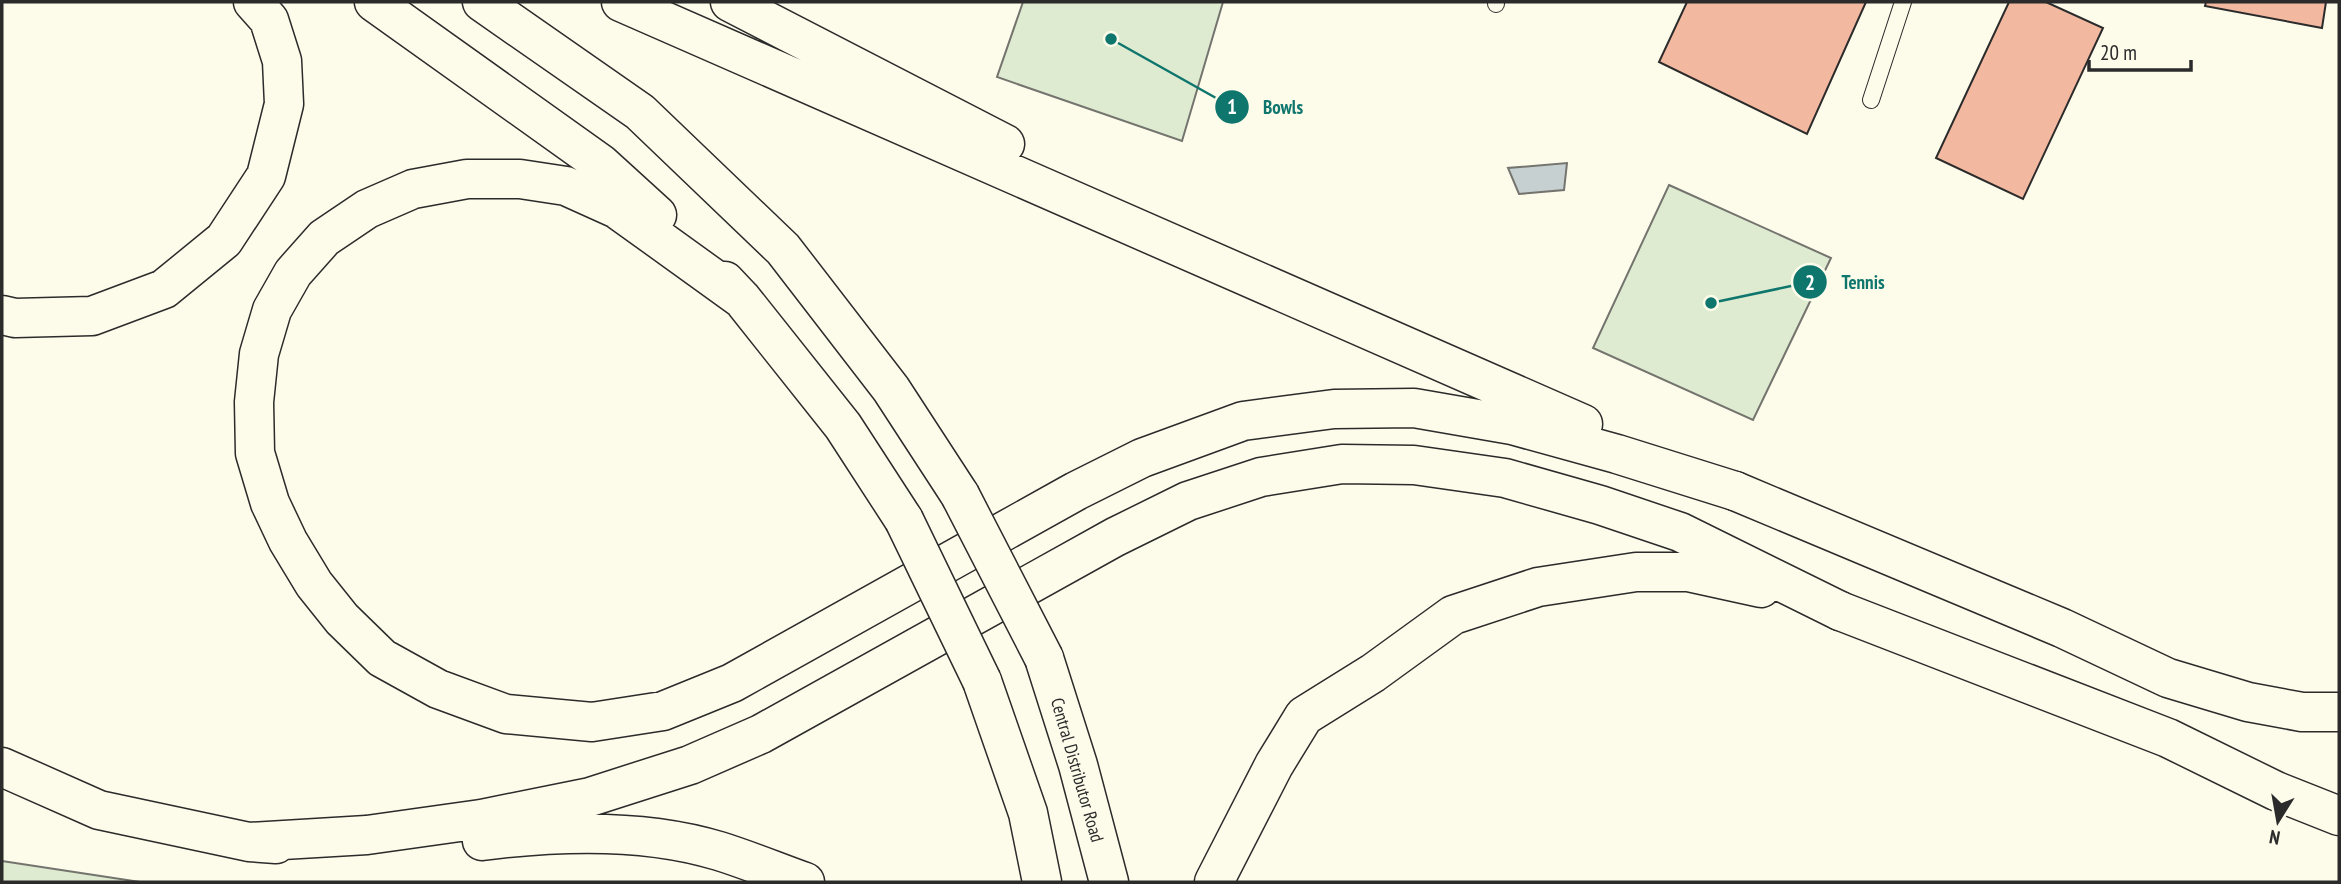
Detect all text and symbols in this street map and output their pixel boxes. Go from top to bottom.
scale bar [2089,28,2190,72]
text: 20 m [2100,39,2137,66]
callout: Bowls [1214,87,1317,127]
text: 1 [1227,93,1237,120]
text: Bowls [1263,95,1303,119]
callout: Tennis [1792,262,1898,302]
text: 2 [1805,269,1815,296]
text: Tennis [1841,270,1885,294]
street label: Central Distributor Road [1046,695,1109,845]
north arrow [2243,786,2313,856]
text: N [2267,825,2282,850]

